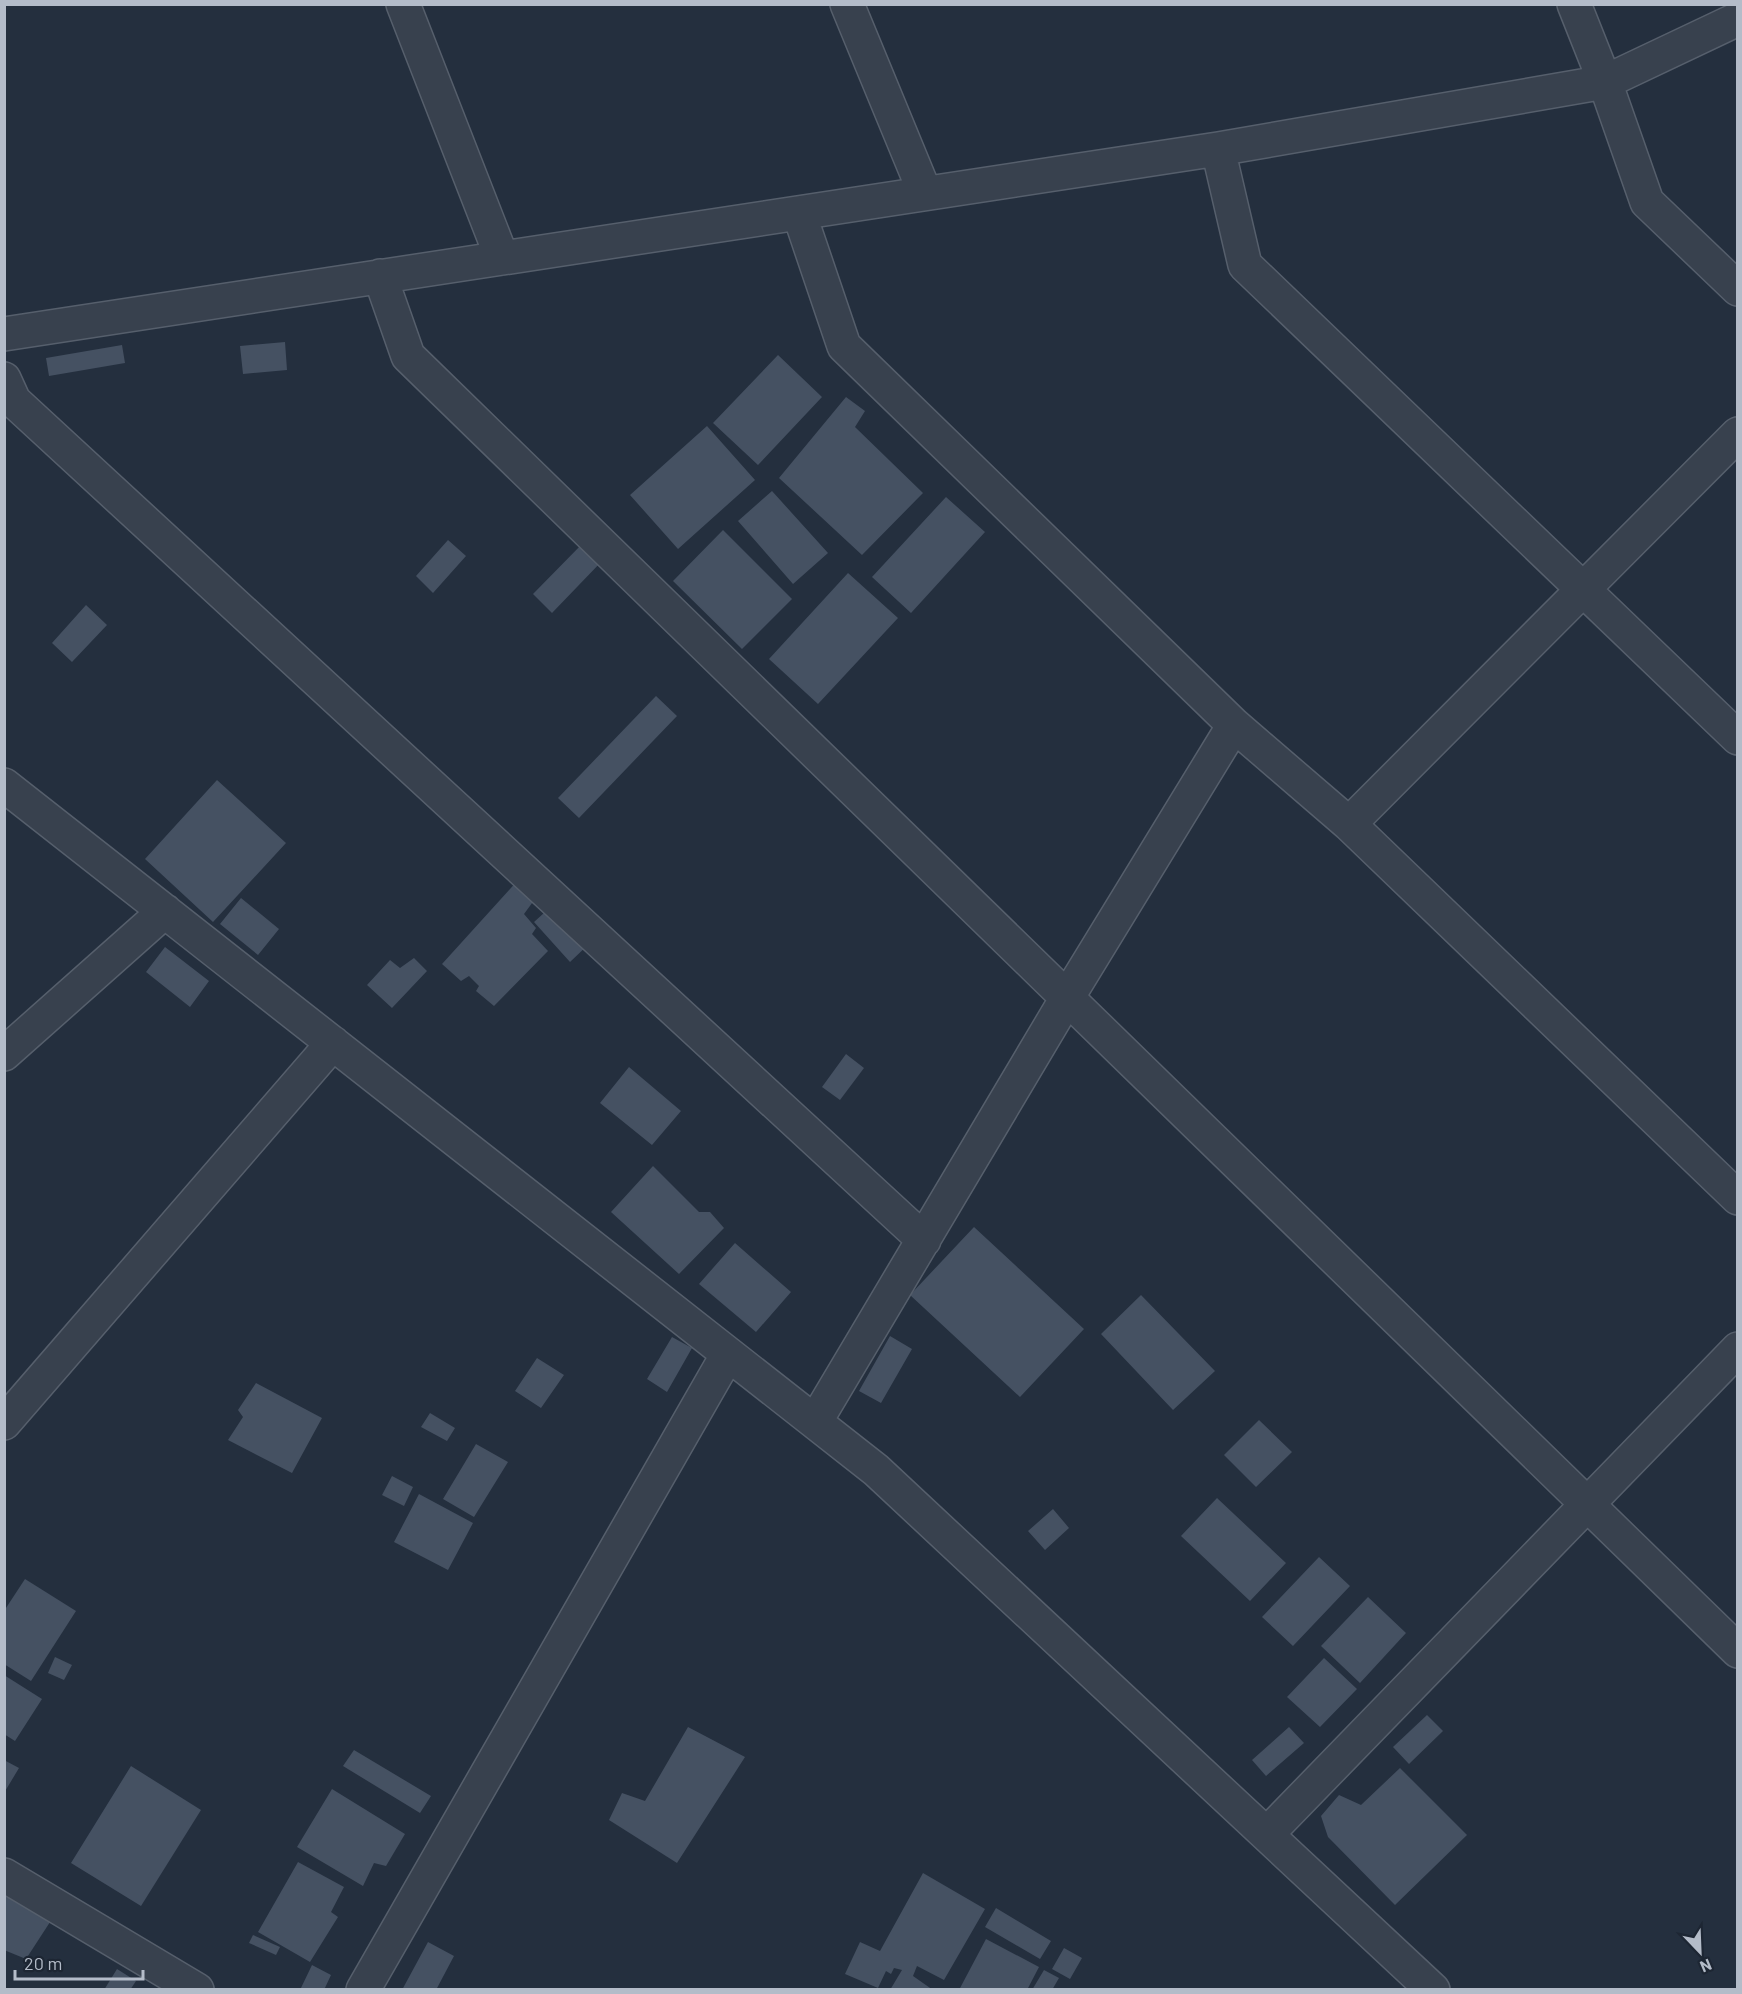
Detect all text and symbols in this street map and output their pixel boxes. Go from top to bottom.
north arrow [1670,1922,1730,1982]
scale bar [15,1943,142,1981]
text: 20 m [24,1952,62,1974]
text: N [1697,1955,1715,1977]

